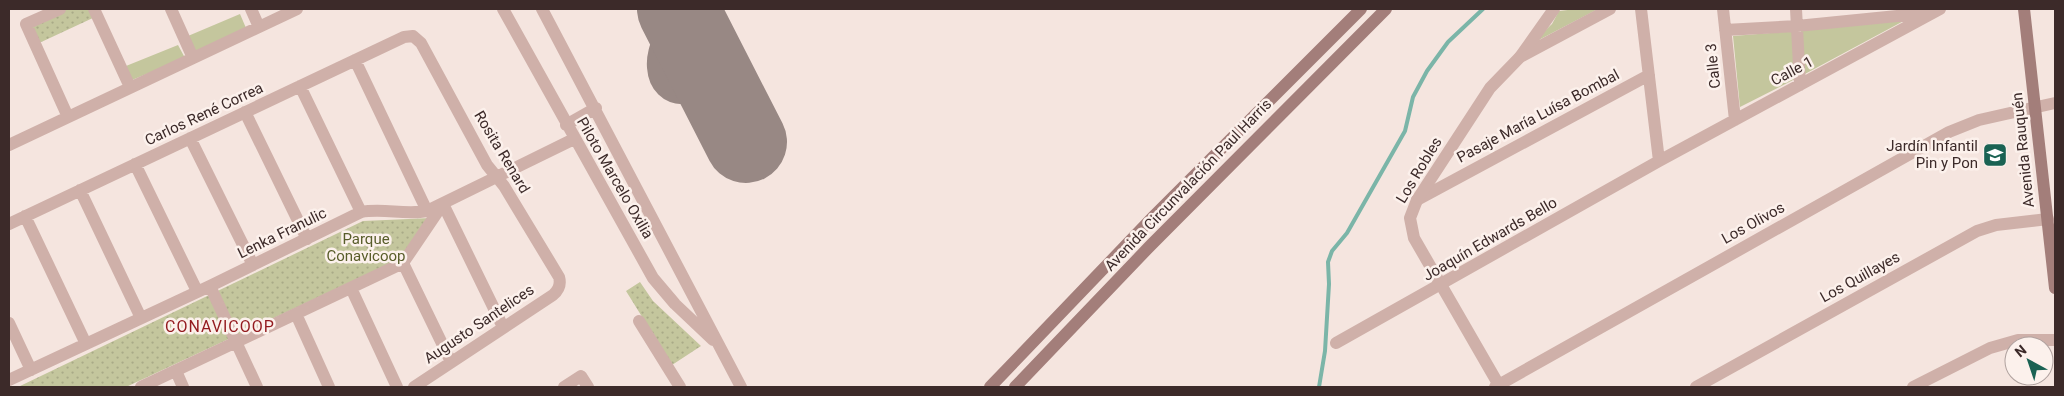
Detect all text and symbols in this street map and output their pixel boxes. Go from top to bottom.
street label: Calle 3 [1702,43,1724,89]
street label: Calle 1 [1768,52,1816,90]
street label: Pasaje María Luísa Bombal [1454,65,1622,167]
street label: Carlos René Correa [142,79,266,149]
street label: Avenida Rauquén [2008,92,2038,208]
street label: Avenida Circunvalación Paul Harris [1101,95,1275,275]
street label: Rosita Renard [470,107,534,197]
street label: Piloto Marcelo Oxilia [573,114,657,242]
street label: Los Robles [1392,134,1446,206]
place label: Jardín Infantil Pin y Pon [1886,137,1978,172]
school or university icon: Jardín Infantil Pin y Pon [1982,142,2008,168]
street label: Joaquín Edwards Bello [1420,193,1560,285]
street label: Los Olivos [1718,198,1788,248]
street label: Lenka Franulic [235,204,329,262]
park label: Parque Conavicoop [327,230,405,265]
street label: Los Quillayes [1817,248,1903,306]
street label: Augusto Santelices [421,281,537,367]
district label: CONAVICOOP [165,317,275,336]
north arrow [2004,336,2054,386]
text: N [2012,342,2030,360]

